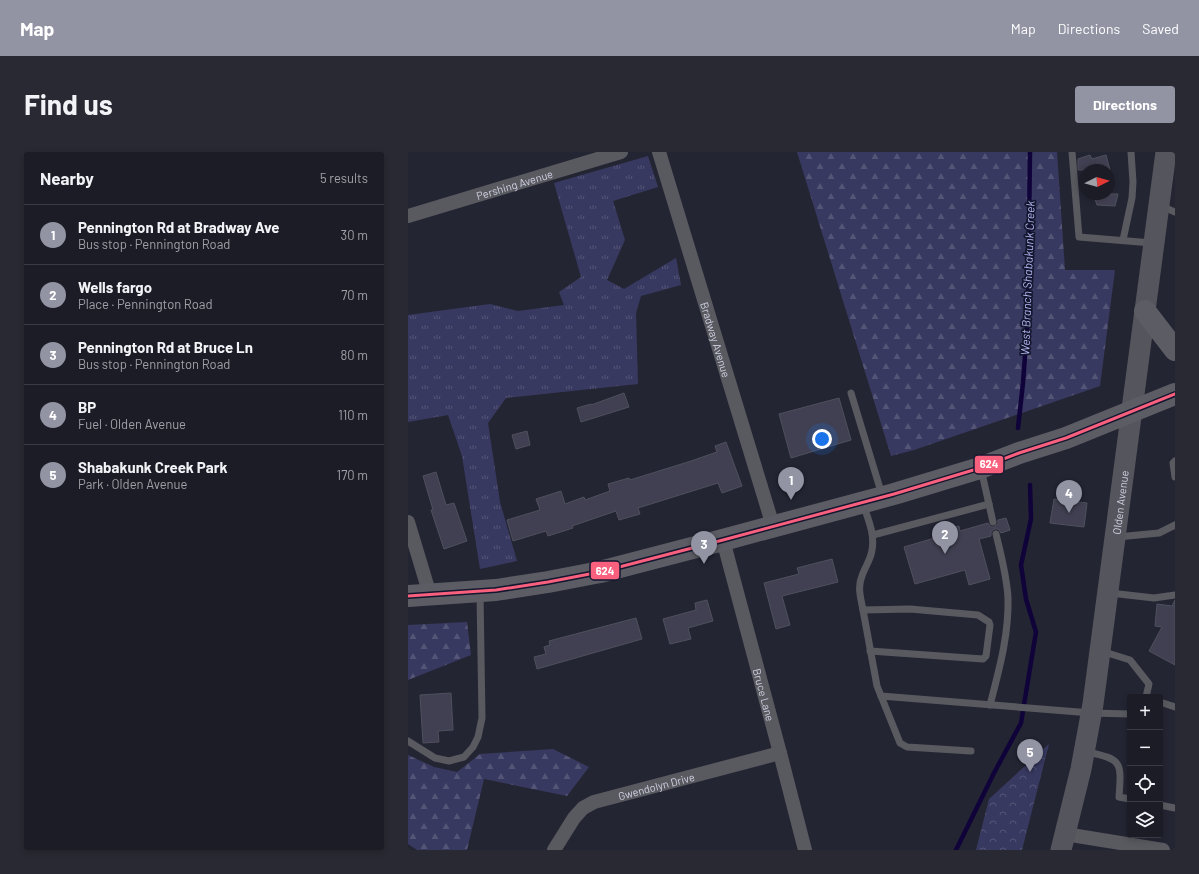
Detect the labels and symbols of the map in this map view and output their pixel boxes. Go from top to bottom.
north arrow [1079,164,1115,200]
street label: Pershing Avenue [474,166,554,202]
water label: West Branch Shabakunk Creek [1017,200,1037,356]
street label: Bradway Avenue [699,300,734,379]
your location [812,429,832,449]
line badge: 624 [974,455,1004,474]
text: 624 [980,457,999,470]
pin: 1 [778,467,804,500]
street label: Olden Avenue [1109,469,1130,535]
pin: 4 [1056,480,1082,513]
pin: 2 [932,521,958,554]
pin: 3 [691,531,717,564]
line badge: 624 [590,561,620,580]
text: 624 [596,564,615,577]
street label: Bruce Lane [751,667,778,723]
pin: 5 [1017,739,1043,772]
street label: Gwendolyn Drive [617,769,696,802]

